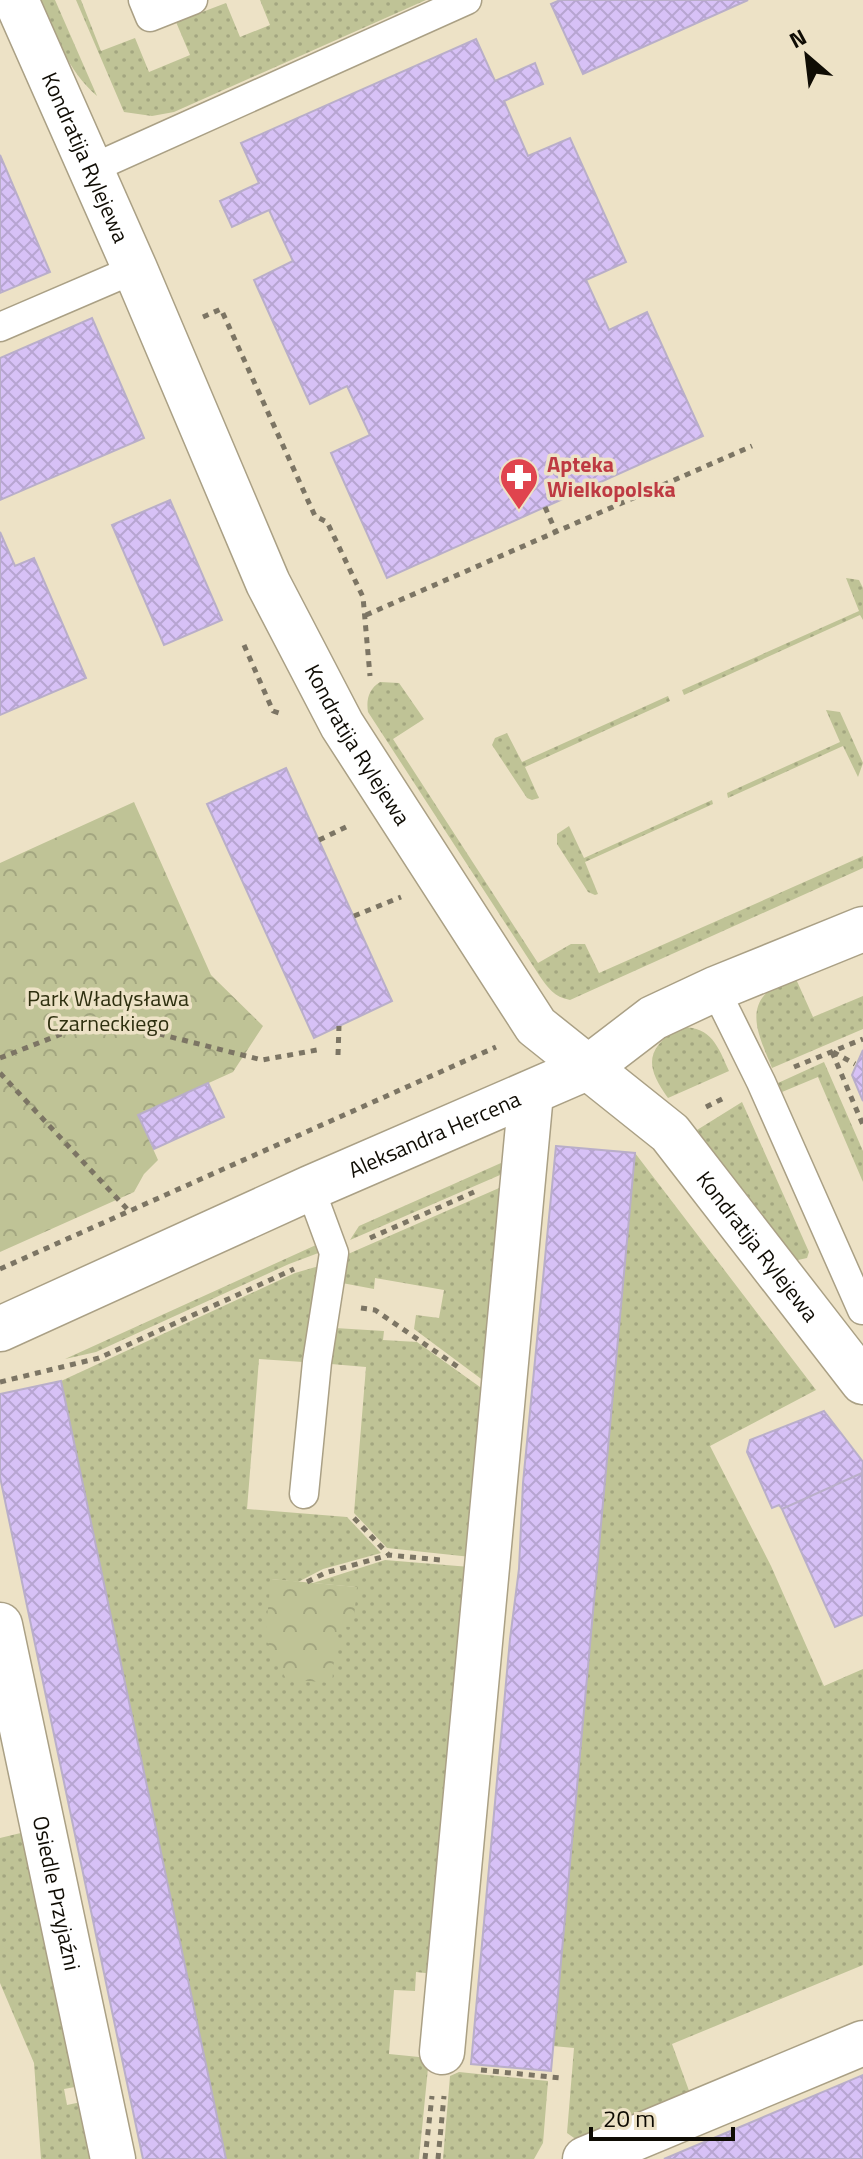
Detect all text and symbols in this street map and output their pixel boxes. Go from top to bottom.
north arrow [767,16,847,96]
text: N [783,20,812,57]
street label: Kondratija Rylejewa [33,67,138,248]
place label: Apteka Wielkopolska [547,447,676,506]
pharmacy icon: Apteka Wielkopolska [498,456,540,511]
street label: Kondratija Rylejewa [296,658,419,832]
park label: Park Władysława Czarneckiego [27,981,189,1040]
street label: Aleksandra Hercena [343,1082,526,1186]
street label: Kondratija Rylejewa [688,1163,827,1329]
street label: Osiedle Przyjaźni [24,1813,90,1974]
scale bar [591,2091,733,2141]
text: 20 m [603,2100,655,2136]

